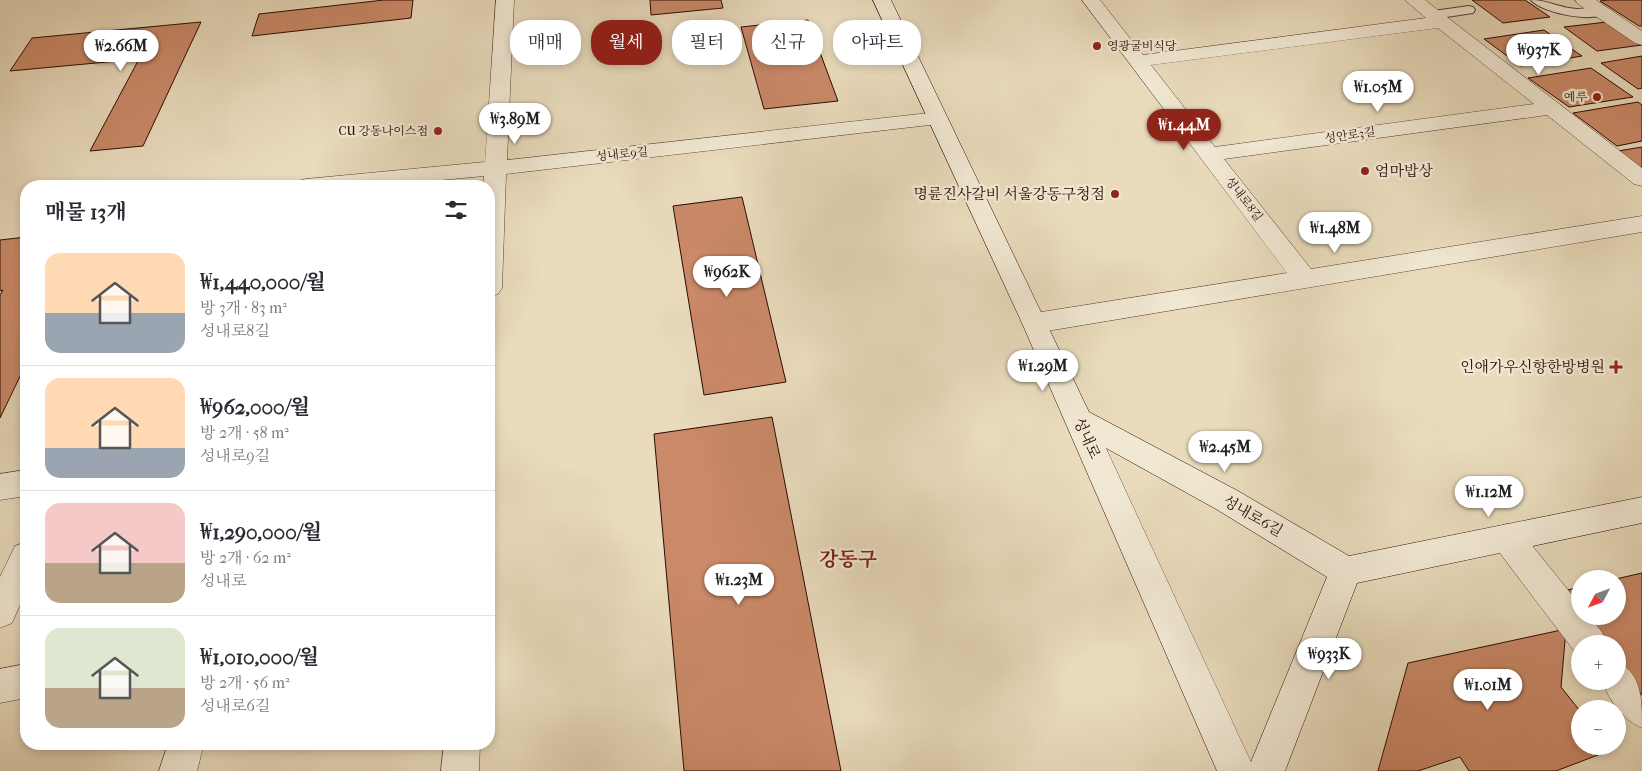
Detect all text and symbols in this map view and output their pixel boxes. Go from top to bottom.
chip: 매매 [510,20,581,65]
chip: 월세 [591,20,662,65]
chip: 필터 [672,20,742,65]
chip: 신규 [752,20,823,65]
chip: 아파트 [833,20,921,65]
pin: ₩2.66M [80,30,162,72]
pin: ₩937K [1504,34,1574,76]
text: ₩2.66M [95,36,147,55]
place label: 영광굴비식당 [1107,39,1177,53]
marker: 영광굴비식당 [1091,40,1103,52]
text: ₩937K [1517,40,1561,59]
pin: ₩1.05M [1337,70,1419,113]
text: ₩1.05M [1354,77,1402,96]
place label: 예루 [1564,90,1587,104]
marker: 예루 [1591,91,1603,103]
pin: ₩3.89M [474,102,556,145]
pin: ₩1.44M [1143,108,1225,151]
text: ₩3.89M [490,109,540,128]
text: ₩1.44M [1158,115,1210,134]
place label: CU 강동나이스점 [338,124,428,138]
street label: 성안로3길 [1324,124,1376,146]
marker: CU 강동나이스점 [432,125,444,137]
street label: 성내로9길 [595,144,649,164]
place label: 엄마밥상 [1375,162,1433,180]
marker: 엄마밥상 [1359,165,1371,177]
street label: 성내로8길 [1222,174,1266,224]
place label: 명륜진사갈비 서울강동구청점 [913,185,1105,203]
marker: 명륜진사갈비 서울강동구청점 [1109,188,1121,200]
icon: filters [442,196,470,224]
text: 매물 13개 [45,200,126,224]
pin: ₩1.48M [1294,212,1376,254]
text: ₩1.48M [1310,218,1360,237]
pin: ₩962K [692,256,762,298]
text: ₩962K [704,262,750,281]
text: ₩1,440,000/월 [200,270,326,294]
icon: home [85,273,145,333]
text: 방 3개 · 83 m² [200,298,287,317]
text: 성내로8길 [200,321,270,340]
pin: ₩1.29M [1002,350,1084,392]
text: ₩1.29M [1018,356,1068,375]
place label: 인애가우신향한방병원 [1460,358,1605,376]
marker: 인애가우신향한방병원 [1609,360,1623,374]
text: ₩962,000/월 [200,395,310,419]
icon: home [85,398,145,458]
street label: 성내로 [1070,414,1104,462]
text: 방 2개 · 58 m² [200,423,289,442]
pin: ₩2.45M [1184,430,1266,473]
text: ₩2.45M [1199,437,1251,456]
text: 성내로9길 [200,446,270,465]
pin: ₩1.12M [1448,476,1530,518]
text: ₩1.12M [1466,482,1512,501]
street label: 성내로6길 [1220,492,1286,540]
text: ₩1,290,000/월 [200,520,322,544]
icon: home [85,523,145,583]
text: 방 2개 · 62 m² [200,548,291,567]
district label: 강동구 [819,548,877,571]
pin: ₩1.23M [698,564,780,606]
text: ₩1.23M [715,570,763,589]
north arrow [1571,570,1626,625]
map controls [1571,570,1626,755]
text: 성내로 [200,571,246,590]
button: + [1571,635,1626,690]
pin: ₩933K [1294,638,1364,680]
text: ₩933K [1308,644,1350,663]
text: ₩1,010,000/월 [200,645,319,669]
icon: home [85,648,145,708]
pin: ₩1.01M [1447,668,1529,711]
text: 방 2개 · 56 m² [200,673,289,692]
text: ₩1.01M [1464,675,1512,694]
text: 성내로6길 [200,696,271,715]
button: − [1571,700,1626,755]

